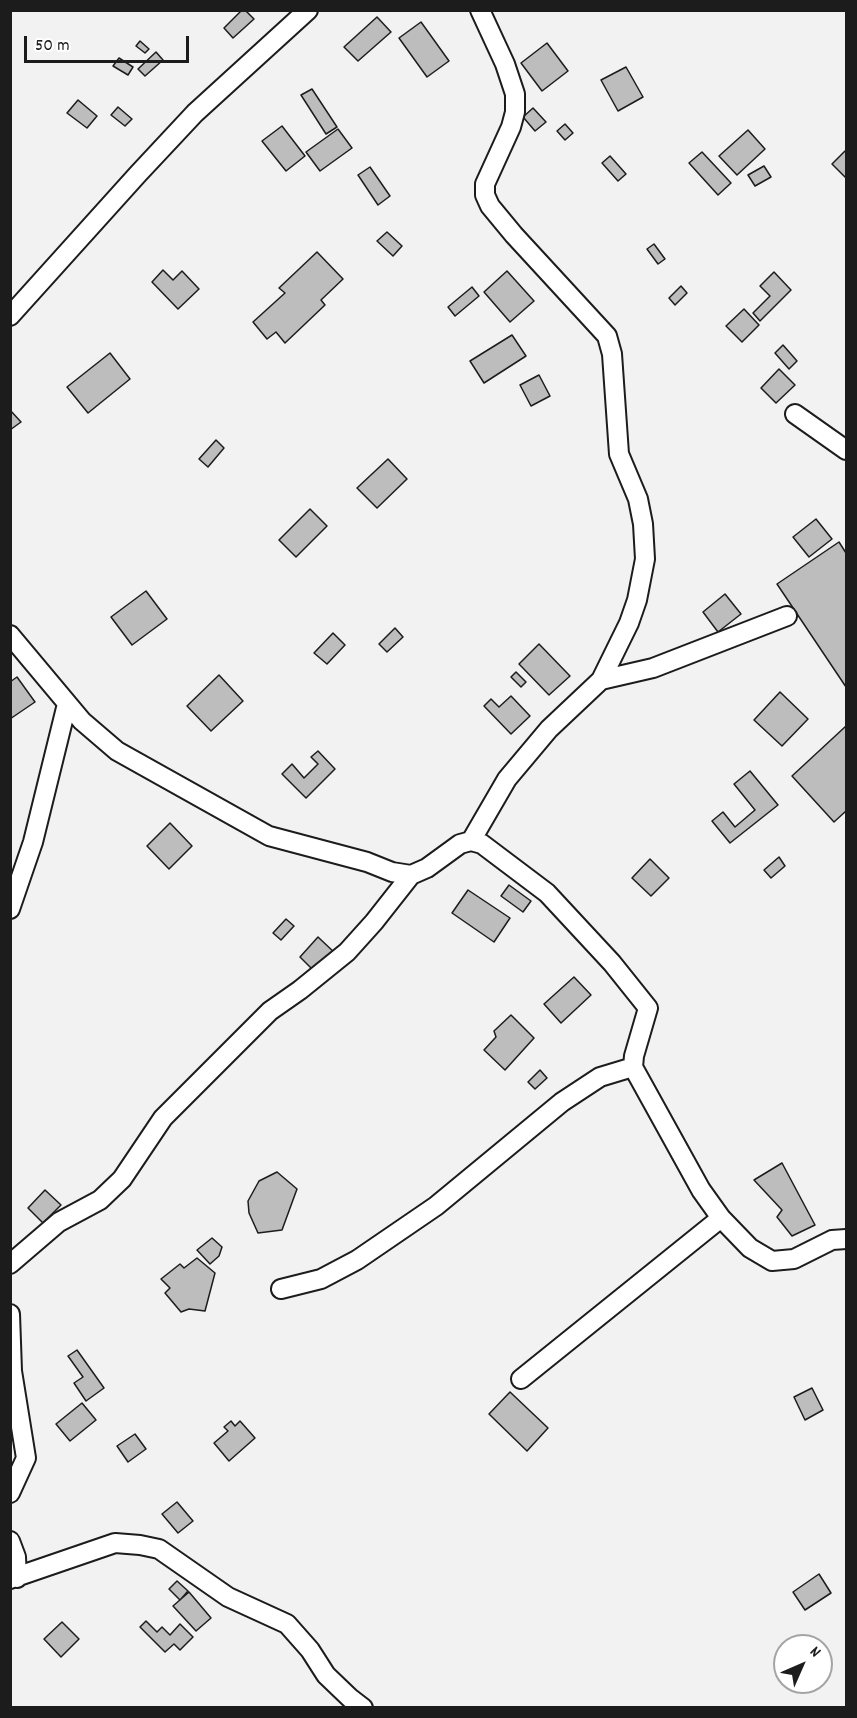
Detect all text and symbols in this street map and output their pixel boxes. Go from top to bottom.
scale bar [27,24,192,62]
text: 50 m [35,34,70,59]
north arrow [773,1634,833,1694]
text: N [804,1641,826,1663]

